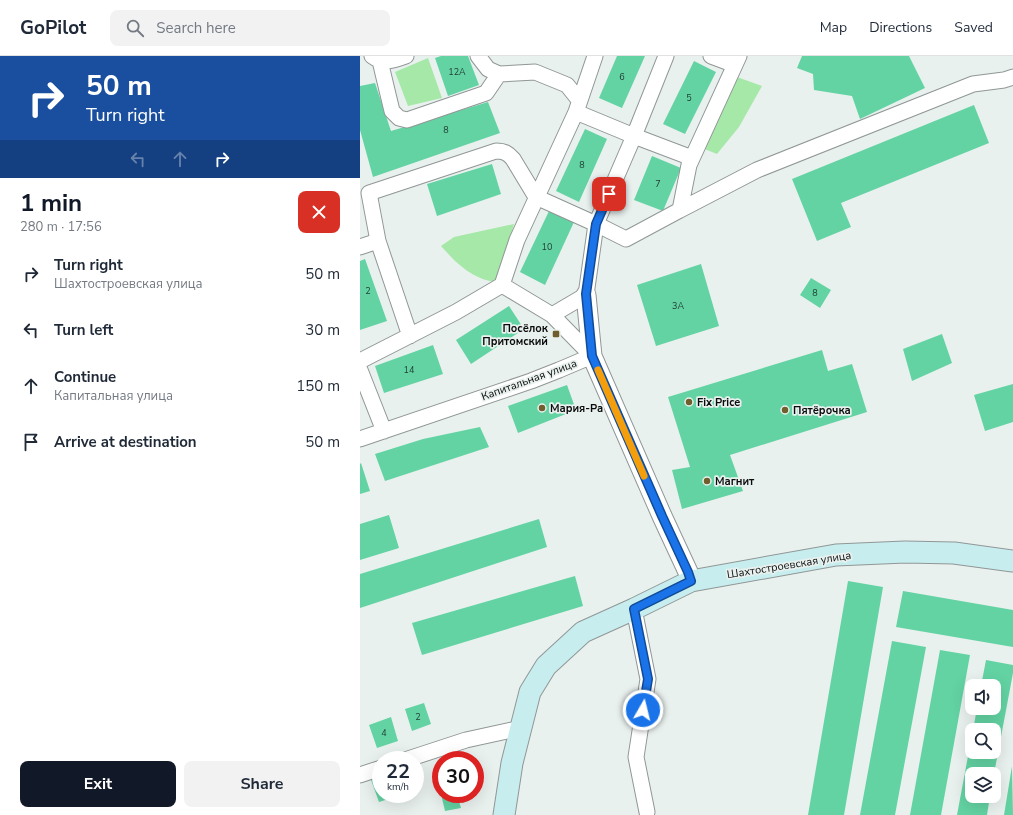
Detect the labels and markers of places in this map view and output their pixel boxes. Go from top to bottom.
pin [592,177,626,211]
place label: Посёлок Притомский [482,321,549,349]
marker: Посёлок Притомский [551,329,561,339]
place label: Fix Price [697,395,740,410]
marker: Fix Price [684,397,694,407]
place label: Мария-Ра [550,401,603,416]
marker: Мария-Ра [537,403,547,413]
place label: Пятёрочка [793,403,851,418]
marker: Пятёрочка [780,405,790,415]
place label: Магнит [715,474,755,489]
marker: Магнит [702,476,712,486]

